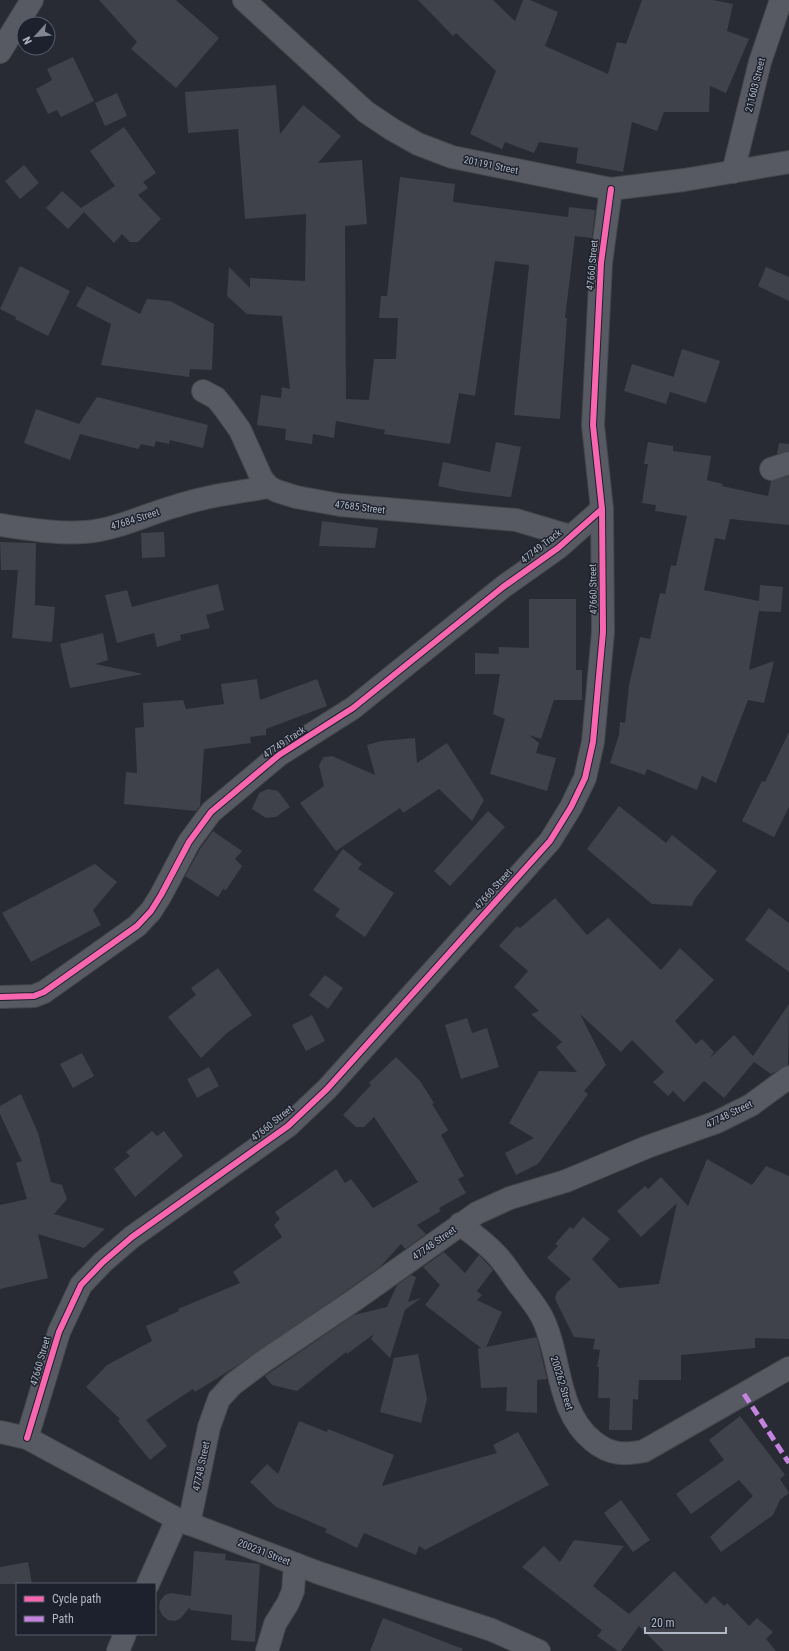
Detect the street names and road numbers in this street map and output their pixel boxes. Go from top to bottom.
street label: 211603 Street [743,57,767,113]
street label: 201191 Street [463,154,519,176]
street label: 47660 Street [584,239,600,291]
street label: 47685 Street [334,498,386,516]
street label: 47684 Street [109,506,161,532]
street label: 47749 Track [519,526,564,565]
street label: 47660 Street [587,564,599,614]
street label: 47749 Track [261,724,308,760]
street label: 47660 Street [472,867,514,911]
street label: 47748 Street [704,1098,754,1130]
street label: 47660 Street [249,1103,295,1143]
street label: 47748 Street [410,1224,458,1262]
street label: 47660 Street [28,1335,52,1387]
street label: 200262 Street [549,1355,575,1411]
street label: 47748 Street [190,1440,212,1492]
street label: 200231 Street [236,1537,292,1567]

